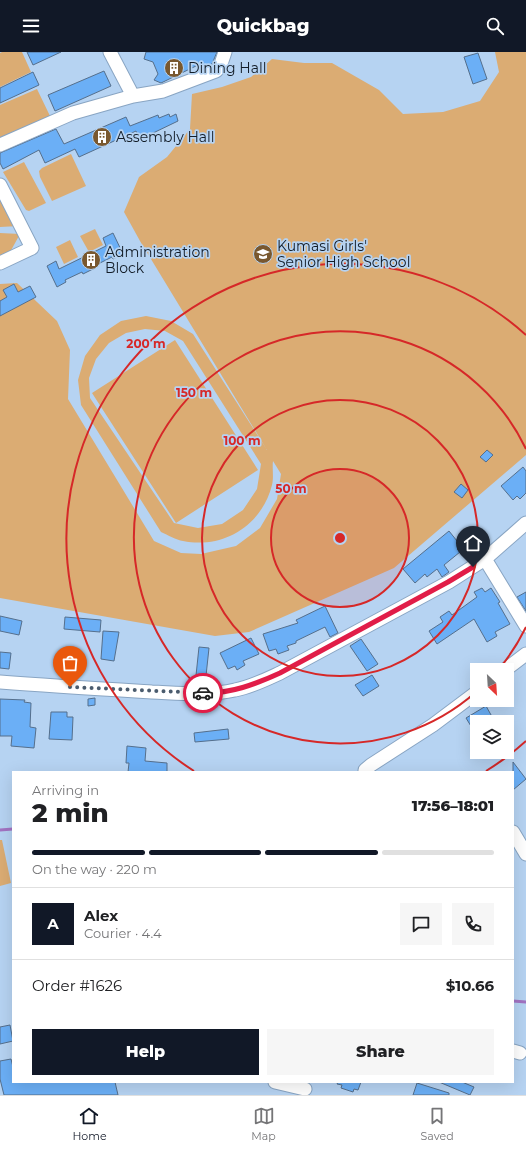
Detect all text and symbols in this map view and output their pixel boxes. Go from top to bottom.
icon: menu [20,15,42,37]
text: Quickbag [217,15,309,37]
icon: search [484,15,506,37]
building icon: Dining Hall [163,57,185,79]
place label: Dining Hall [188,59,266,77]
building icon: Assembly Hall [91,126,113,148]
place label: Assembly Hall [116,128,215,146]
place label: Kumasi Girls' Senior High School [277,237,410,271]
place label: Administration Block [105,243,210,277]
school or university icon: Kumasi Girls' Senior High School [252,243,274,265]
building icon: Administration Block [80,249,102,271]
text: 200 m [126,336,166,351]
text: 150 m [176,385,212,400]
text: 100 m [224,433,260,448]
text: 50 m [275,481,307,496]
pin [456,526,490,567]
centre of rings [333,531,347,545]
icon: home [462,532,484,554]
pin [53,646,87,687]
icon: bag [59,652,81,674]
north arrow [470,663,514,707]
map controls [470,663,514,759]
courier [183,673,223,713]
icon: car [192,682,214,704]
button: layers [470,715,514,759]
text: Arriving in [32,782,99,798]
text: 17:56–18:01 [412,796,494,815]
text: 2 min [32,797,109,829]
text: On the way · 220 m [32,861,157,877]
button: chat [400,903,442,945]
button: phone [452,903,494,945]
text: Alex [84,906,118,925]
text: A [47,914,59,933]
text: Courier · 4.4 [84,925,162,941]
text: Order #1626 [32,976,122,995]
text: $10.66 [446,976,494,995]
button: Help [32,1029,259,1075]
button: Share [267,1029,494,1075]
tab: Home [72,1105,107,1143]
tab: Map [251,1105,276,1143]
tab: Saved [421,1105,454,1143]

